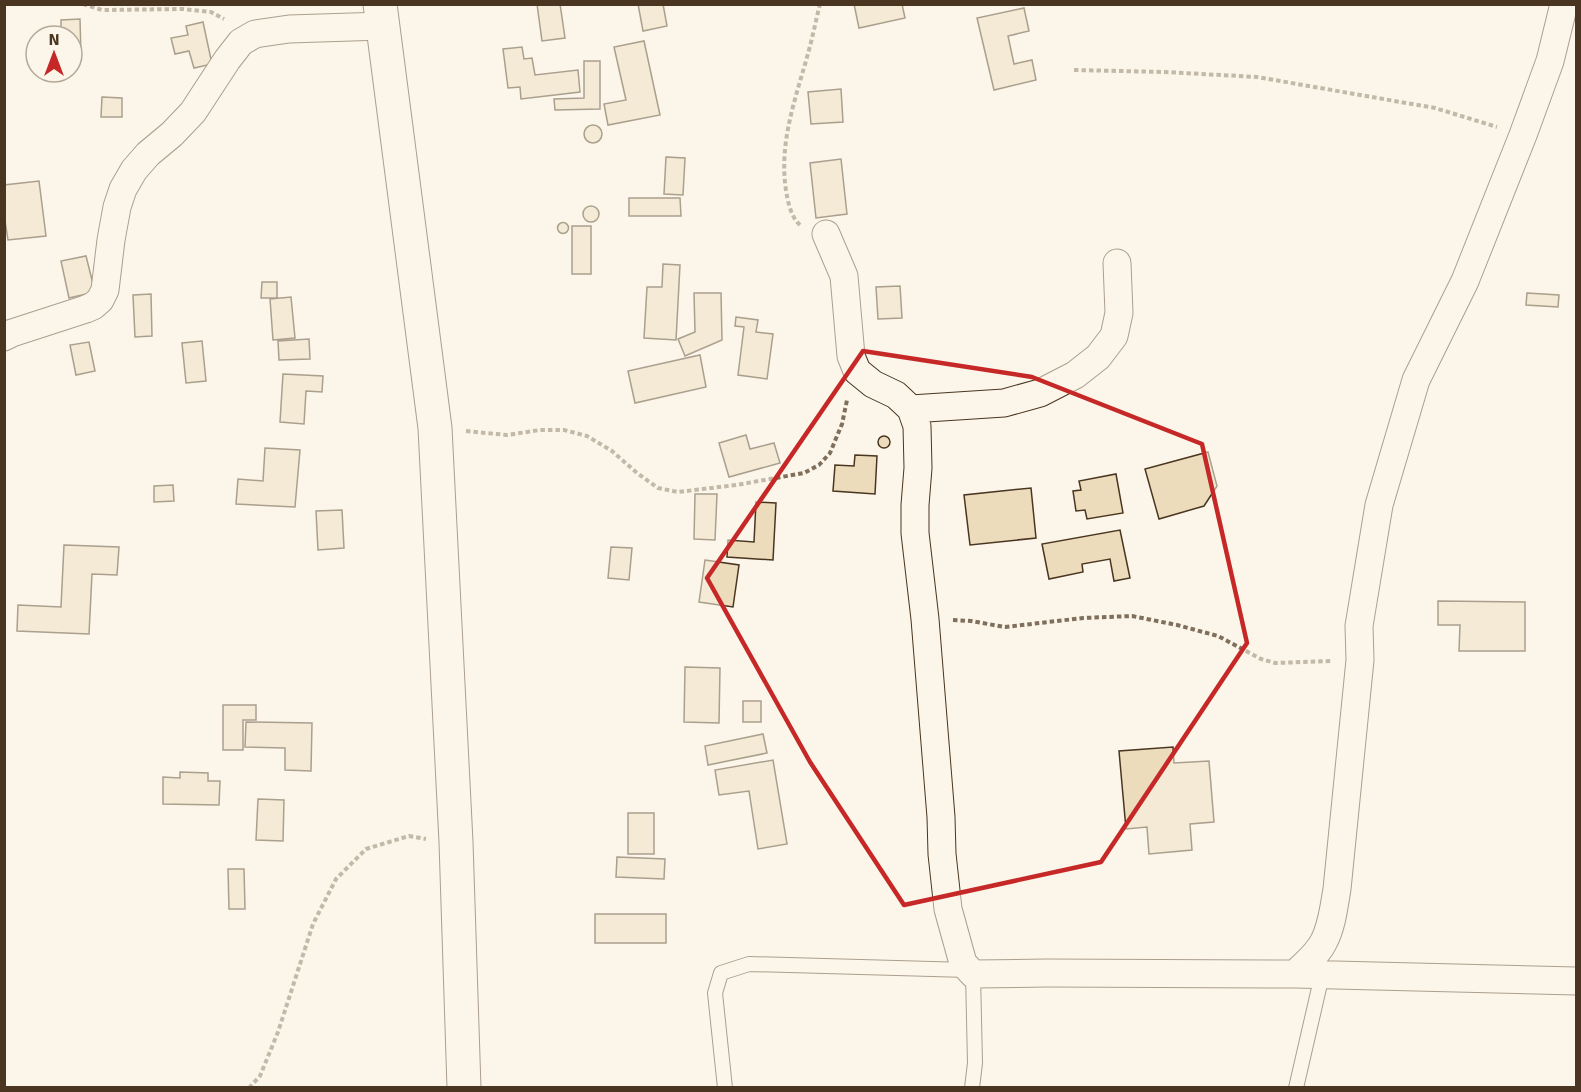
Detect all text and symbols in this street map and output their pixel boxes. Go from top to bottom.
north arrow [24,24,84,84]
text: N [48,30,60,50]

